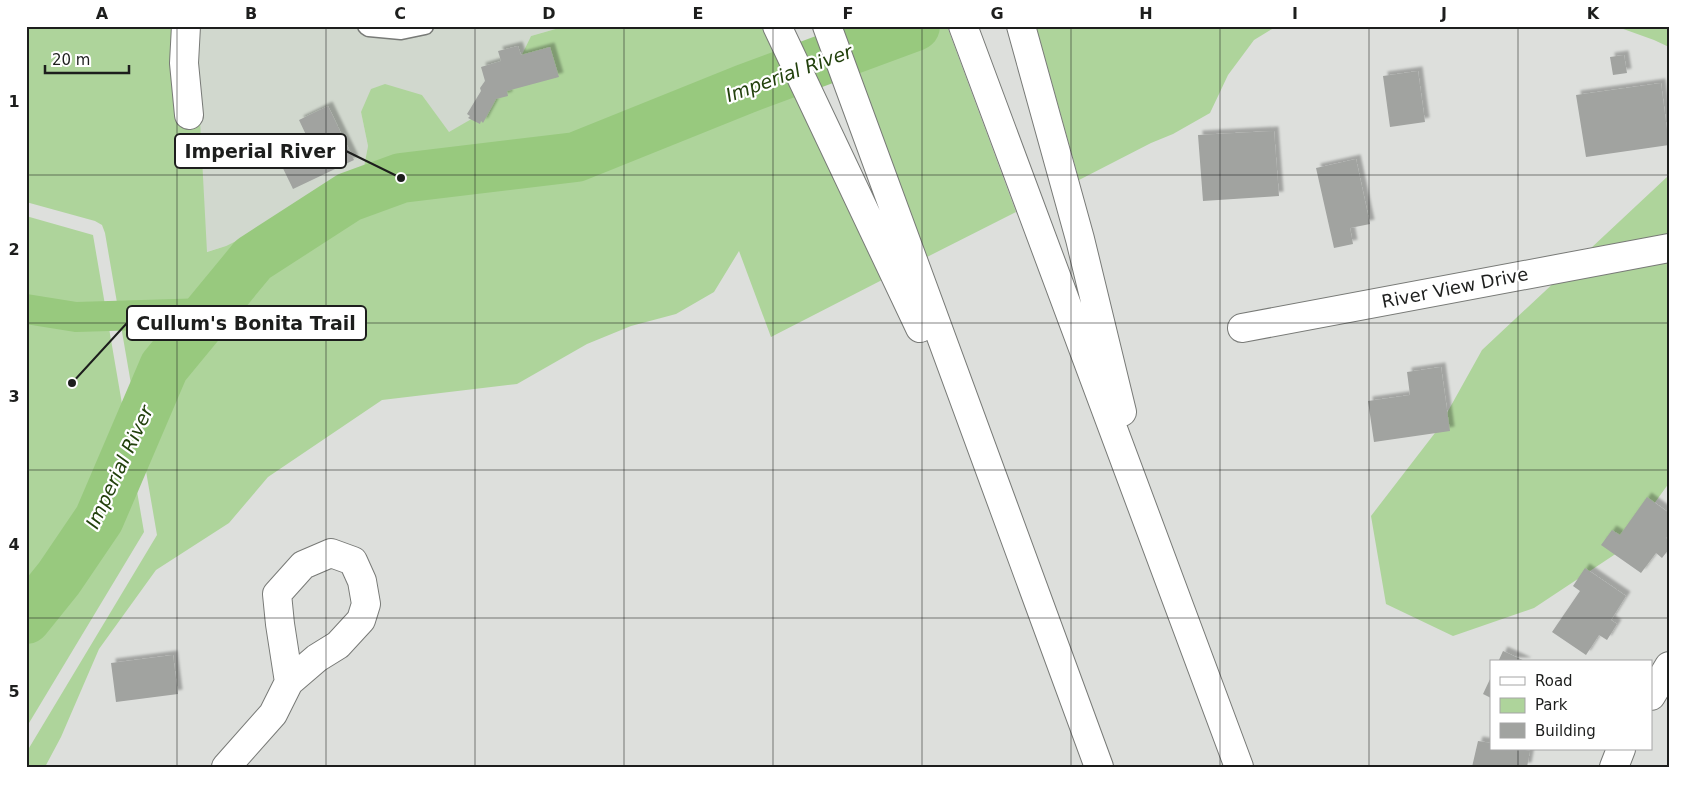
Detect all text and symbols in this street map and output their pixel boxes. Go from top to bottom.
text: A [96,4,109,23]
text: B [245,4,257,23]
text: C [394,4,406,23]
text: D [542,4,556,23]
text: E [693,4,703,23]
text: F [843,4,853,23]
text: G [990,4,1004,23]
text: H [1139,4,1153,23]
text: I [1292,4,1298,23]
text: J [1440,4,1447,23]
text: K [1587,4,1600,23]
water label: Imperial River [723,39,856,106]
scale bar [45,42,129,74]
text: 20 m [52,51,90,69]
text: 1 [8,92,20,111]
callout: Imperial River [175,134,346,168]
text: Imperial River [185,140,336,162]
text: 2 [8,240,20,259]
street label: River View Drive [1380,263,1530,312]
callout: Cullum's Bonita Trail [127,306,366,340]
text: Cullum's Bonita Trail [136,312,356,334]
text: 3 [8,387,20,406]
water label: Imperial River [81,401,158,532]
text: 4 [8,535,20,554]
legend [1490,660,1652,750]
text: Road [1535,672,1573,690]
text: 5 [8,682,20,701]
text: Park [1535,696,1568,714]
text: Building [1535,722,1596,740]

